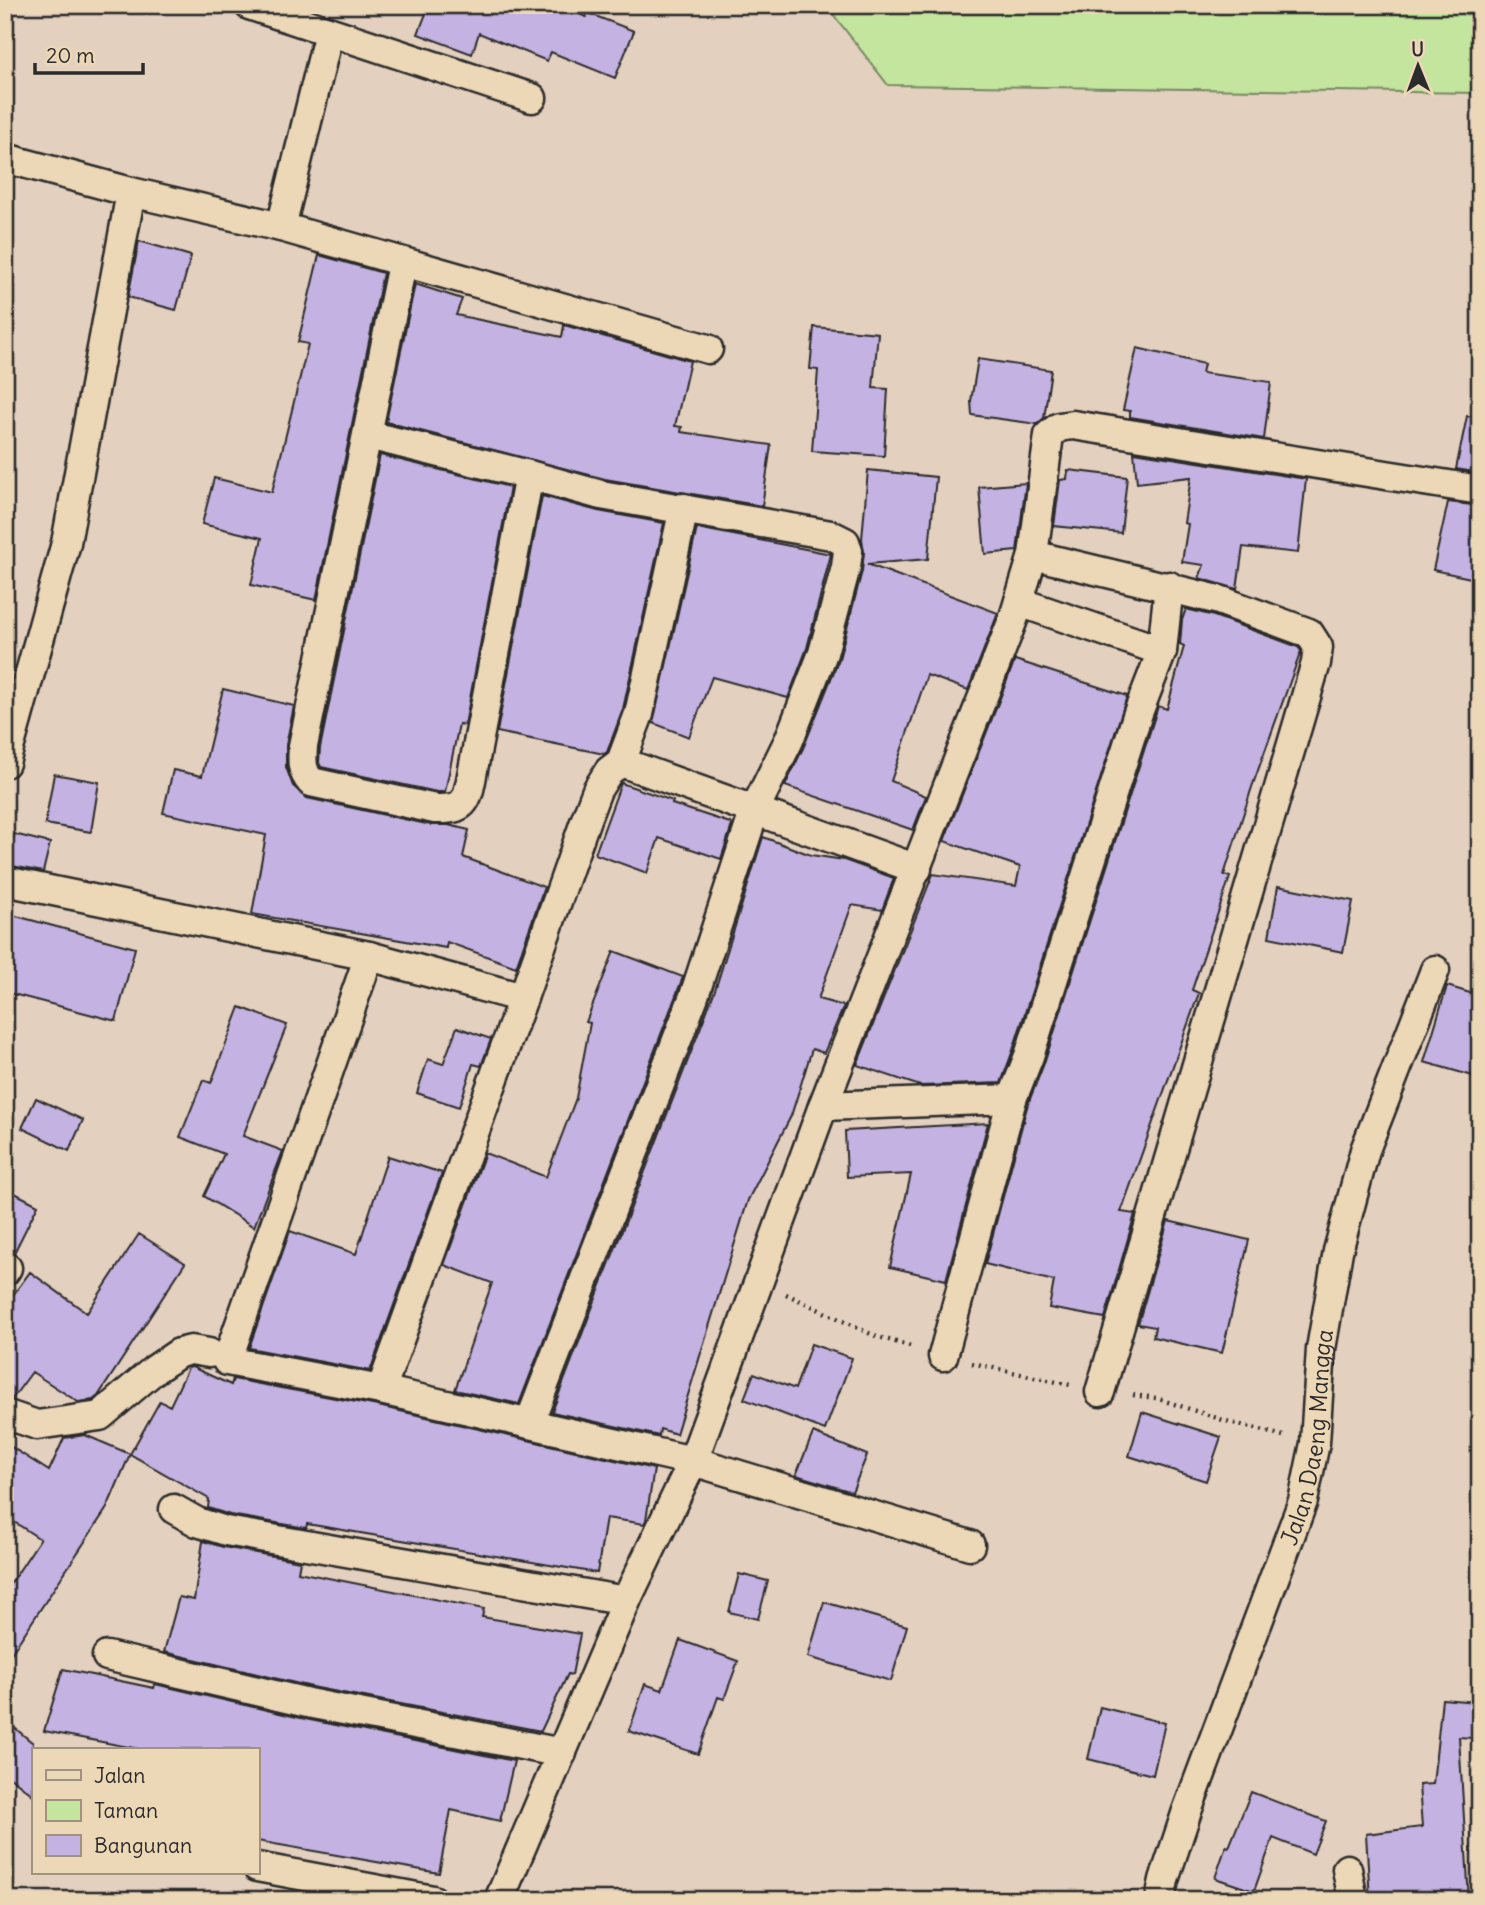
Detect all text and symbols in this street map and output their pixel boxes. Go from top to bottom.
scale bar [35,32,144,76]
north arrow [1384,32,1454,102]
text: U [1411,37,1424,61]
text: 20 m [46,42,95,69]
street label: Jalan Daeng Mangga [1273,1327,1339,1549]
legend [32,1748,259,1874]
text: Jalan [94,1762,145,1789]
text: Taman [94,1797,158,1824]
text: Bangunan [94,1832,192,1859]

